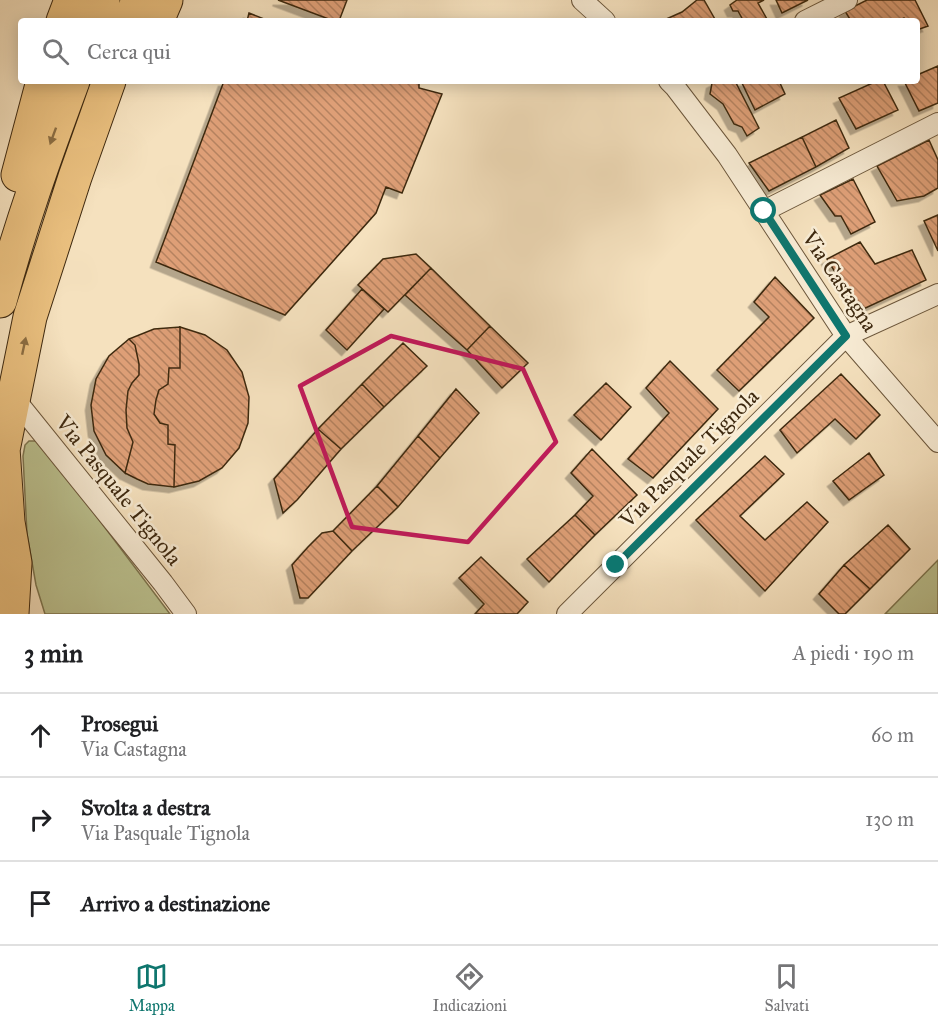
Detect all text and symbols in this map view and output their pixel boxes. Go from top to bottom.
search box [18,18,920,84]
icon: search [39,35,72,68]
text: Cerca qui [87,38,171,65]
one-way arrow [47,127,57,145]
route start [750,197,776,223]
street label: Via Castagna [796,224,884,337]
one-way arrow [20,336,29,355]
street label: Via Pasquale Tignola [613,382,765,534]
street label: Via Pasquale Tignola [49,408,188,571]
route end [602,551,628,577]
text: 3 min [24,637,83,669]
text: A piedi · 190 m [793,641,914,665]
text: Prosegui [81,710,158,737]
icon: ahead [24,719,57,752]
text: 60 m [871,723,914,747]
text: Via Castagna [81,737,187,761]
text: Svolta a destra [81,794,210,821]
icon: right [24,803,57,836]
text: 130 m [865,807,914,831]
text: Via Pasquale Tignola [81,821,250,845]
icon: arrive [24,887,57,920]
text: Arrivo a destinazione [81,890,270,917]
tab: Mappa [129,960,175,1015]
tab: Indicazioni [433,960,507,1015]
tab: Salvati [765,960,809,1015]

